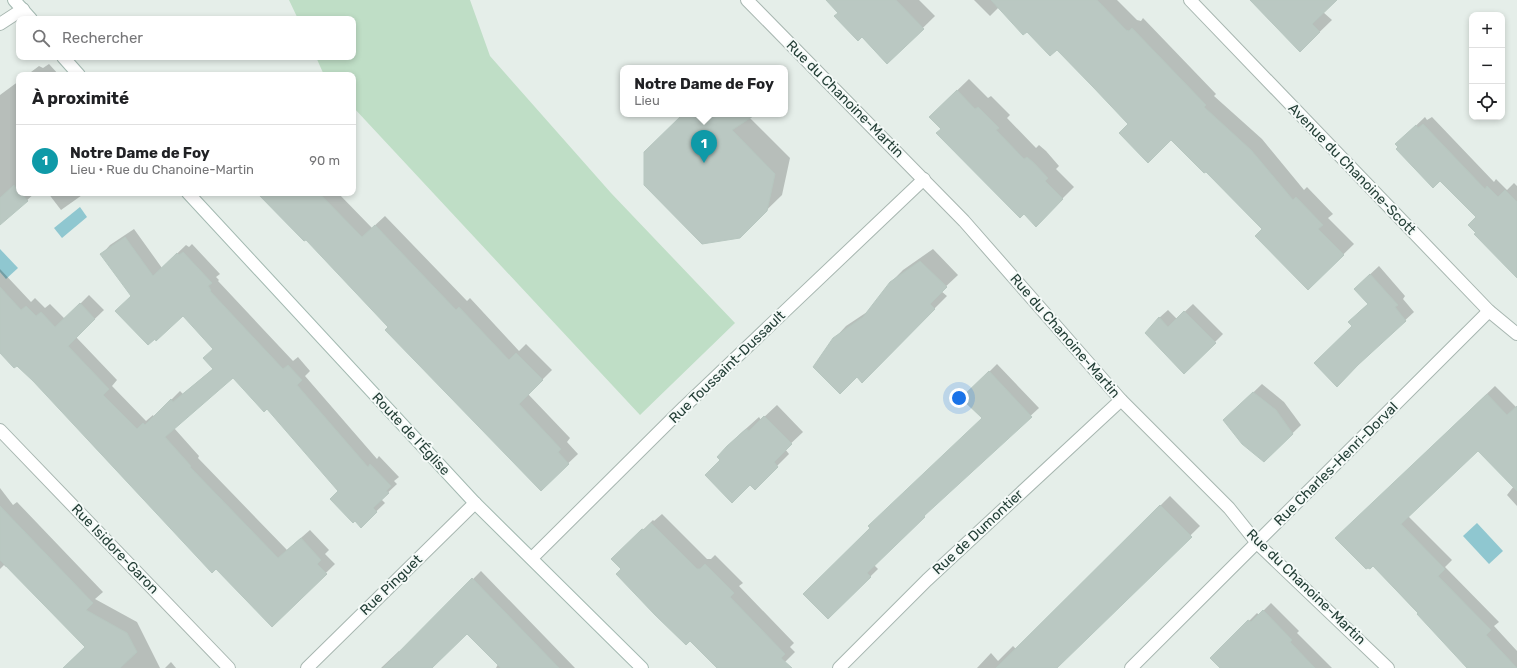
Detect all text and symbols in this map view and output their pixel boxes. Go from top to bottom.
map controls [1469,12,1505,120]
button: + [1469,12,1505,48]
search box [16,16,356,60]
icon: search [30,27,52,49]
text: Rechercher [62,29,143,47]
street label: Rue du Chanoine-Martin [783,37,907,161]
button: − [1469,48,1505,84]
popup [620,65,788,117]
text: Notre Dame de Foy [634,75,774,93]
button: locate [1469,84,1505,120]
text: À proximité [32,88,129,108]
text: Lieu [634,93,660,108]
street label: Avenue du Chanoine-Scott [1285,100,1420,239]
pin: 1 [691,130,717,163]
text: Notre Dame de Foy [70,144,210,162]
text: 1 [42,153,48,168]
text: 90 m [309,153,340,168]
text: Lieu · Rue du Chanoine-Martin [70,162,254,177]
street label: Rue du Chanoine-Martin [1006,270,1124,402]
street label: Rue Toussaint-Dussault [665,307,789,427]
street label: Route de l'Église [368,388,454,479]
your location [949,388,969,408]
street label: Rue Charles-Henri-Dorval [1271,399,1401,529]
street label: Rue de Dumontier [929,485,1027,578]
street label: Rue Isidore-Garon [68,501,162,597]
street label: Rue du Chanoine-Martin [1243,526,1369,648]
street label: Rue Pinguet [356,551,426,619]

